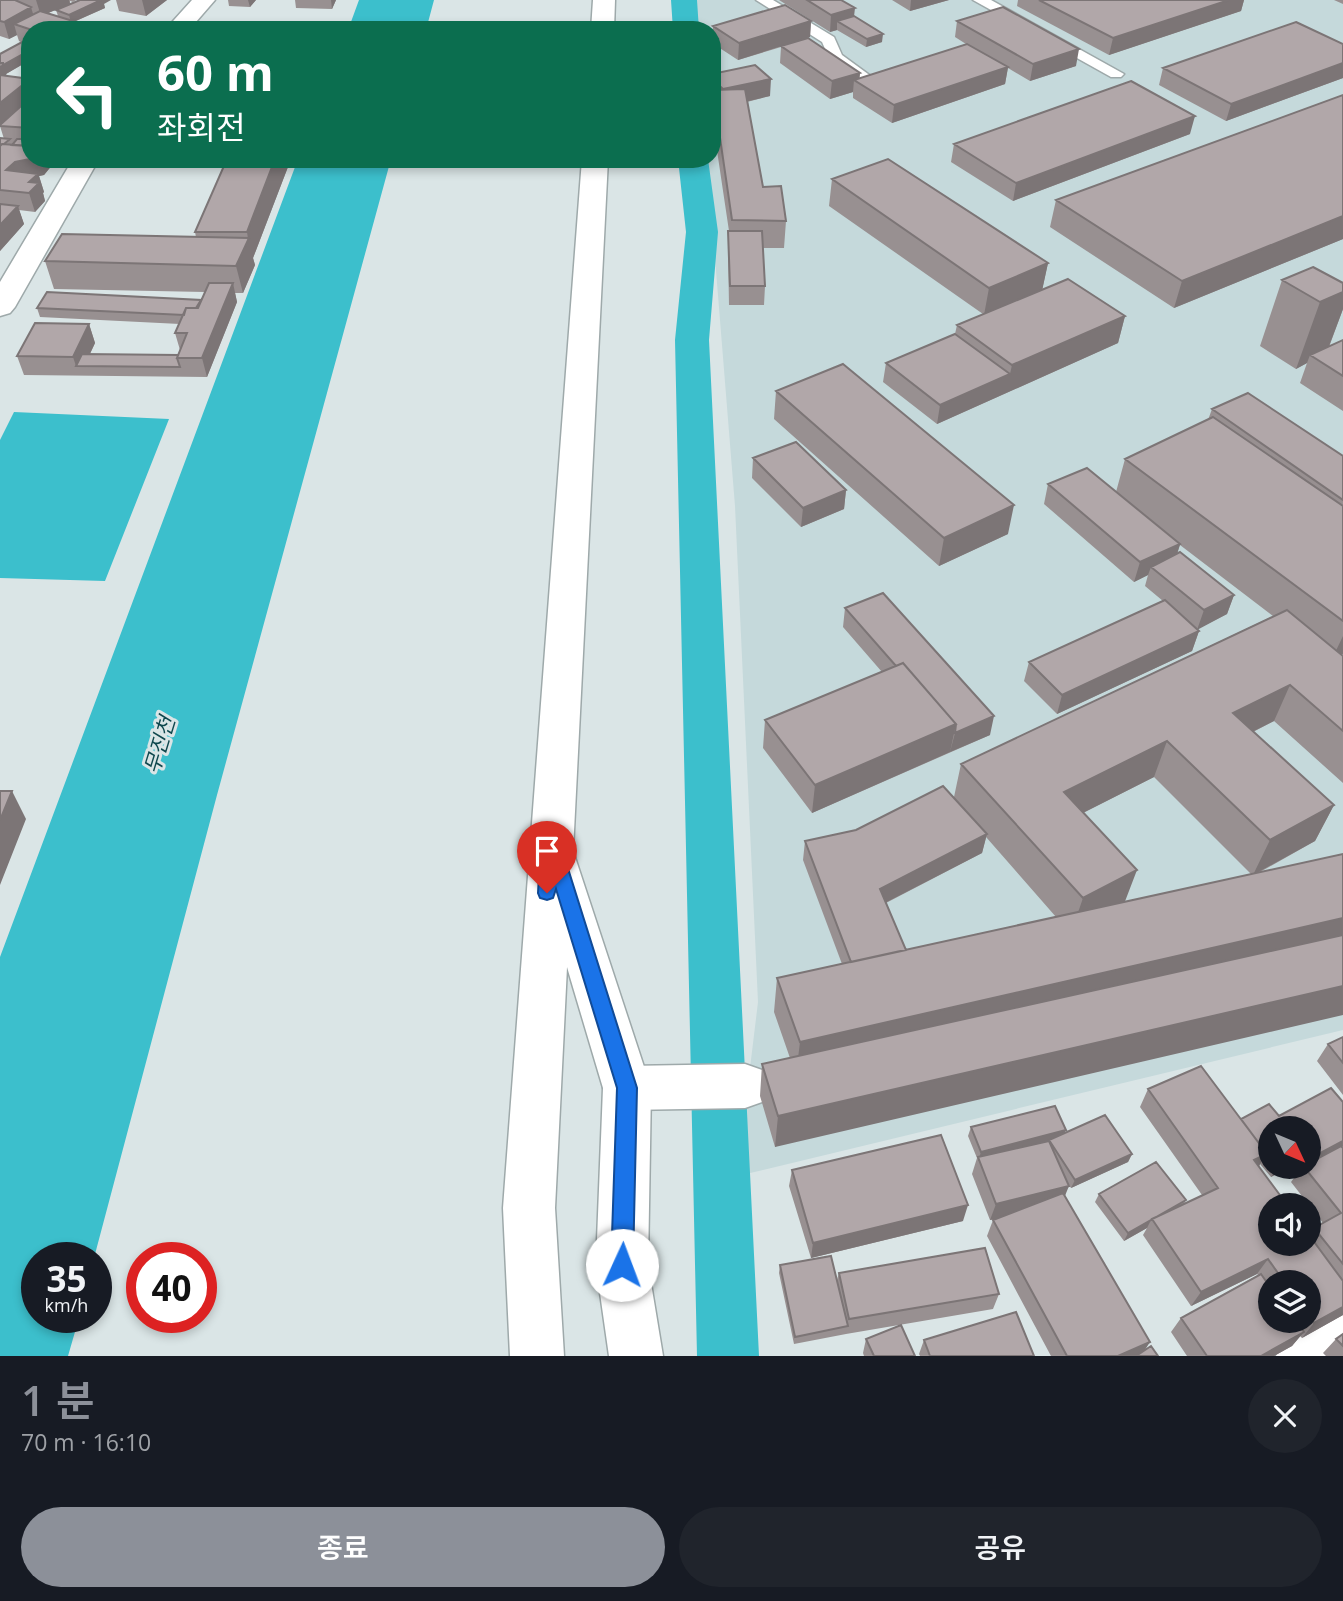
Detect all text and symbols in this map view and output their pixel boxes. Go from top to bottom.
text: 60 m [157,39,274,105]
icon: left [42,49,133,140]
text: 좌회전 [157,105,245,148]
water label: 무진천 [137,711,182,777]
pin [517,821,577,893]
icon: arrive [528,832,566,870]
north arrow [1258,1116,1321,1180]
map controls [1258,1116,1321,1333]
button: sound [1258,1193,1321,1256]
position arrow [585,1228,659,1302]
speed limit sign: 40 [126,1242,217,1333]
text: 35 [46,1255,87,1302]
button: layers [1258,1270,1321,1333]
text: km/h [45,1293,88,1317]
text: 1 분 [21,1371,95,1428]
button: close [1248,1379,1322,1453]
text: 70 m · 16:10 [21,1426,151,1458]
button: 종료 [21,1507,665,1587]
button: 공유 [679,1507,1322,1587]

